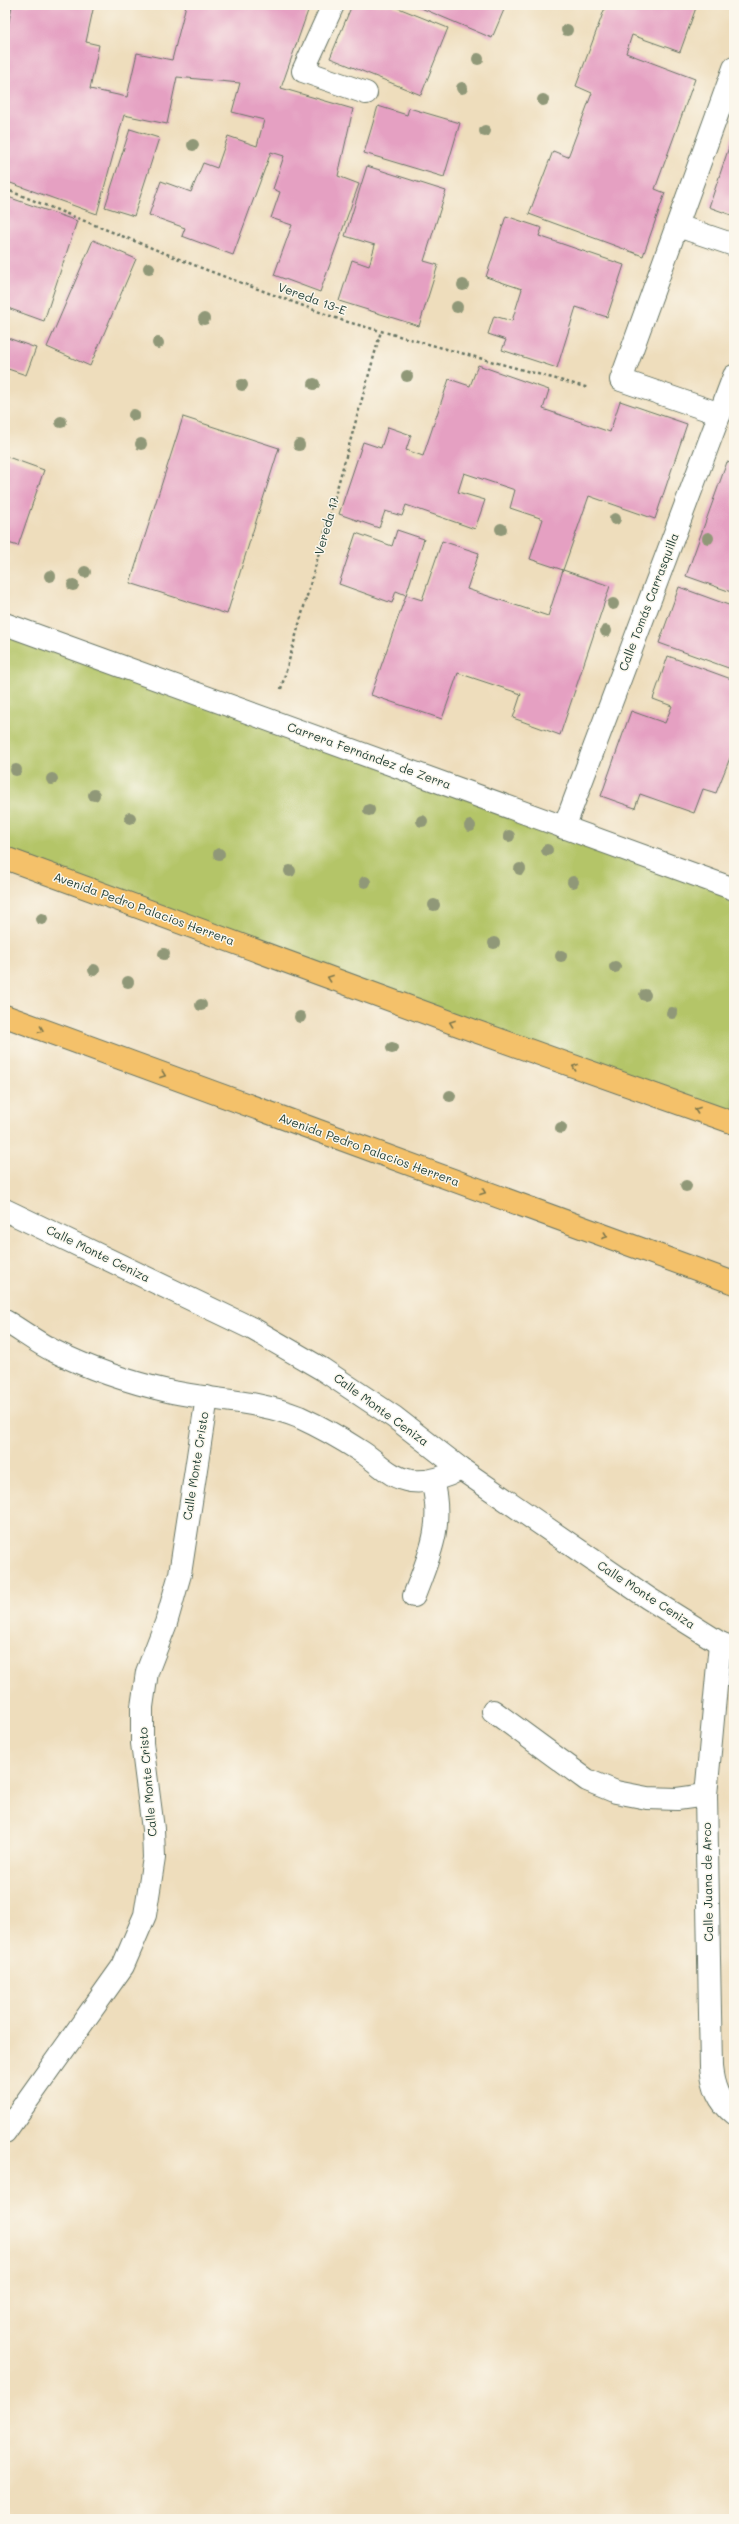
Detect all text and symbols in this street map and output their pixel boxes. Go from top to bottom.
street label: Vereda 13-E [276,278,349,318]
street label: Vereda 17 [310,495,342,557]
street label: Calle Tomás Carrasquilla [614,530,682,673]
street label: Carrera Fernández de Zerra [285,718,453,792]
street label: Avenida Pedro Palacios Herrera [52,868,237,948]
one-way arrow [327,975,334,983]
one-way arrow [449,1019,456,1028]
one-way arrow [38,1025,45,1033]
one-way arrow [571,1063,578,1071]
one-way arrow [160,1071,167,1079]
one-way arrow [694,1107,701,1115]
street label: Avenida Pedro Palacios Herrera [277,1109,462,1189]
one-way arrow [479,1187,486,1195]
street label: Calle Monte Ceniza [44,1221,153,1285]
one-way arrow [601,1232,608,1240]
street label: Calle Monte Ceniza [331,1369,432,1449]
street label: Calle Monte Cristo [179,1410,211,1521]
street label: Calle Monte Ceniza [595,1556,699,1632]
street label: Calle Monte Cristo [134,1727,160,1837]
street label: Calle Juana de Arco [698,1822,716,1942]

